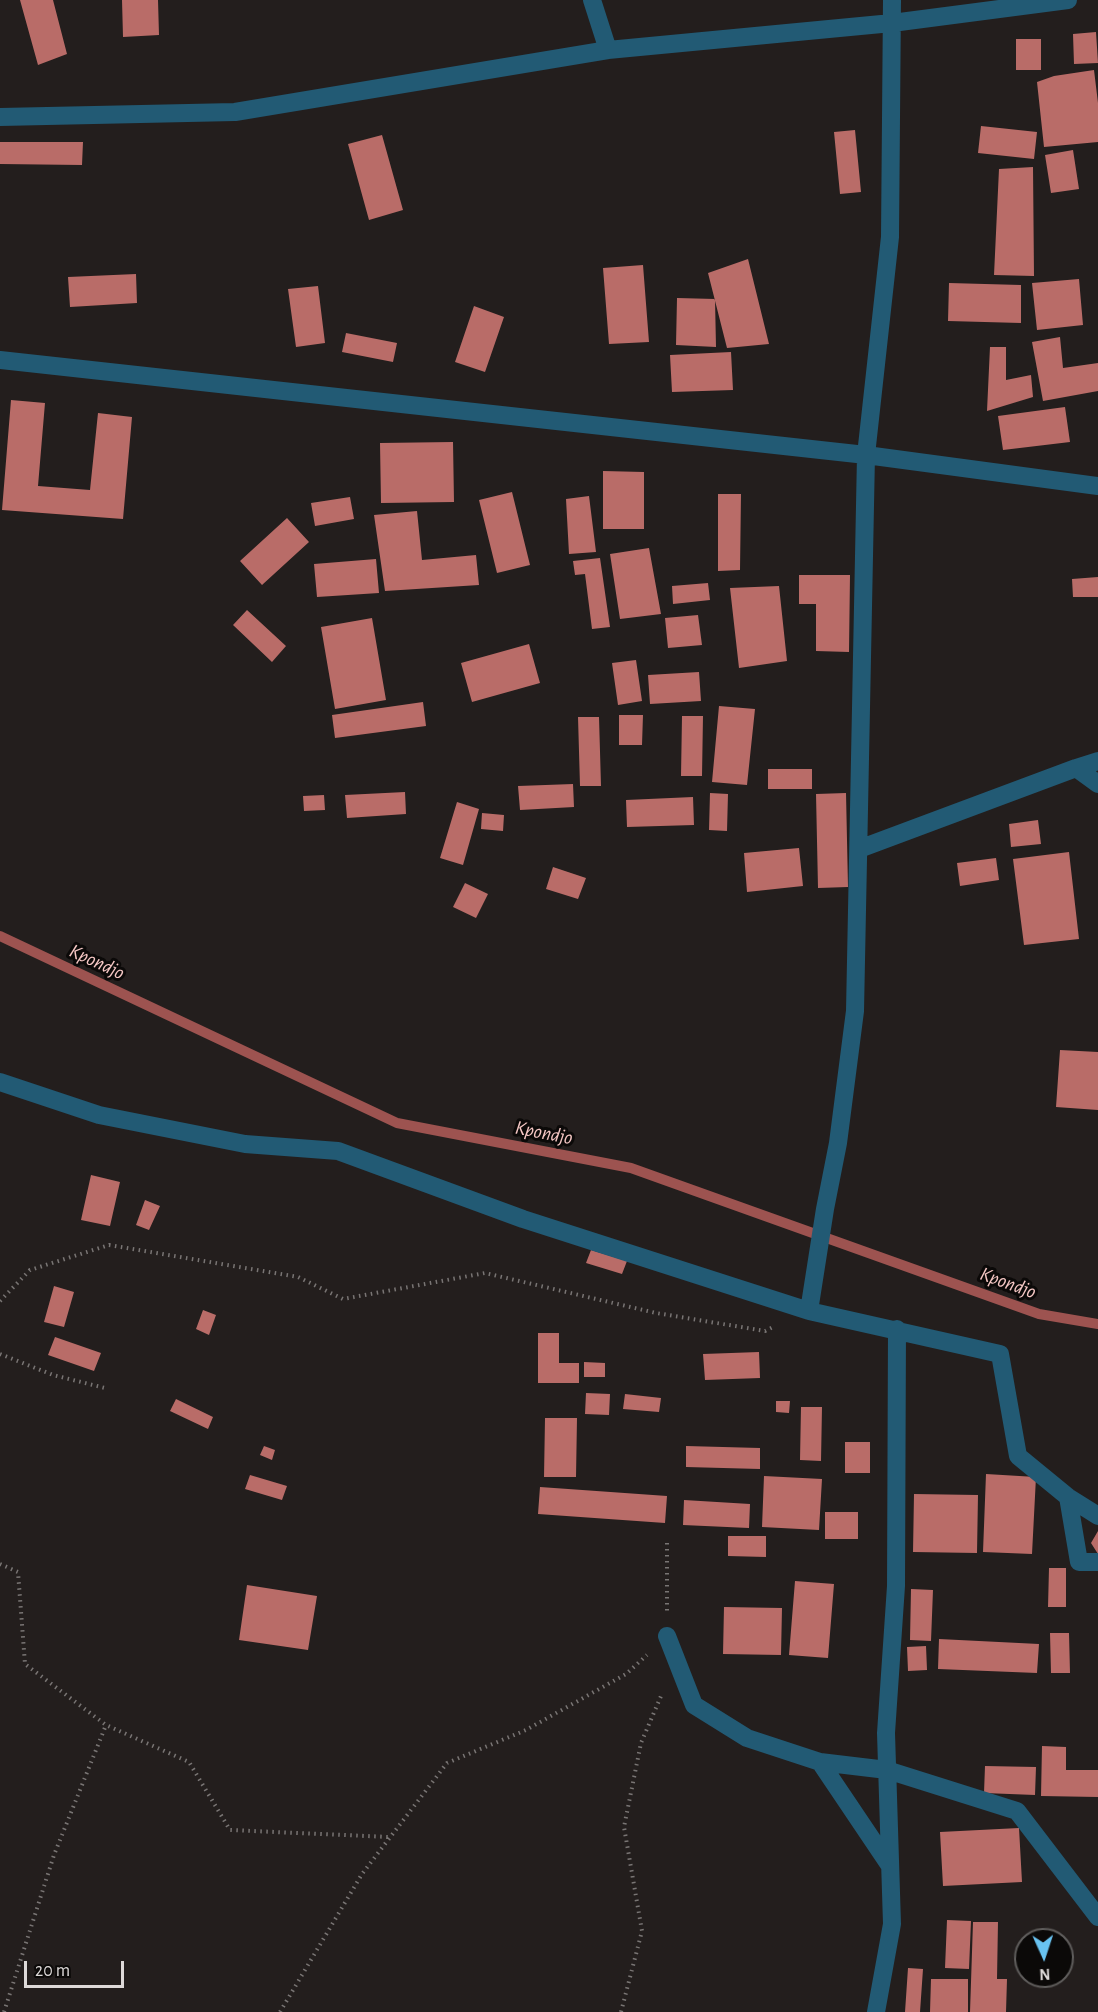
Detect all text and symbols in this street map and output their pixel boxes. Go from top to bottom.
water label: Kpondjo [66,939,128,985]
water label: Kpondjo [513,1116,575,1150]
water label: Kpondjo [977,1262,1039,1304]
north arrow [1014,1928,1074,1988]
scale bar [27,1949,128,1987]
text: 20 m [35,1962,70,1980]
text: N [1039,1966,1051,1982]

